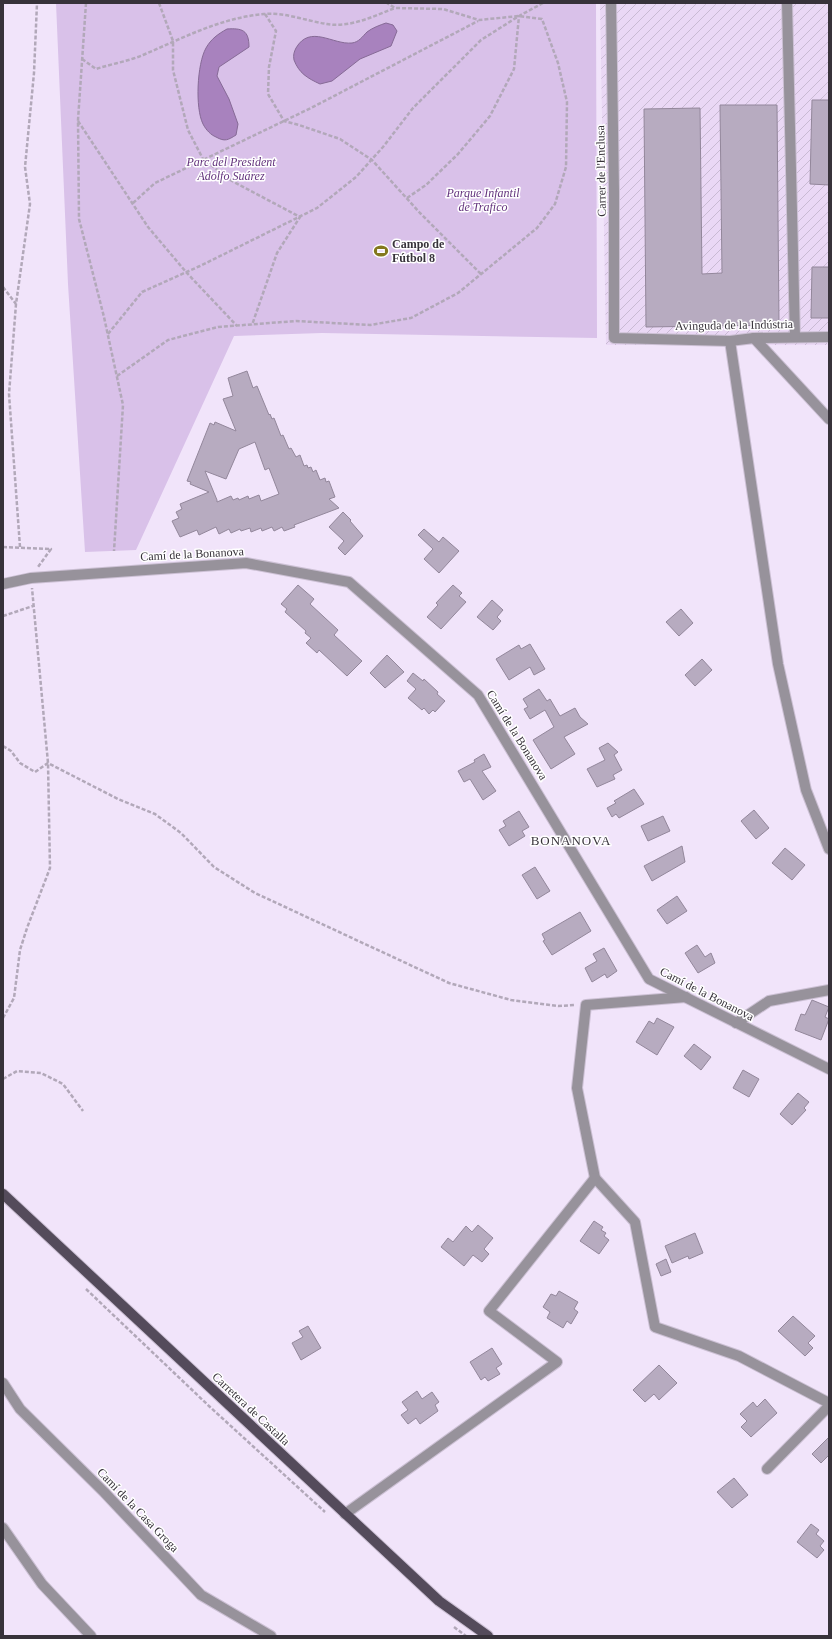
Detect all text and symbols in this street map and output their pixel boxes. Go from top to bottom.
street label: Carrer de l'Enclusa [593,124,609,217]
park label: Parc del President Adolfo Suárez [185,155,276,183]
park label: Parque Infantil de Trafico [445,186,520,214]
place label: Campo de Fútbol 8 [392,237,445,265]
sports icon: Campo de Fútbol 8 [373,243,389,259]
street label: Avinguda de la Indústria [675,317,794,333]
street label: Camí de la Bonanova [140,544,245,564]
street label: Camí de la Bonanova [484,687,551,783]
district label: BONANOVA [531,833,611,848]
street label: Camí de la Bonanova [658,964,757,1024]
street label: Carretera de Castalla [209,1370,293,1449]
street label: Camí de la Casa Groga [94,1465,182,1555]

